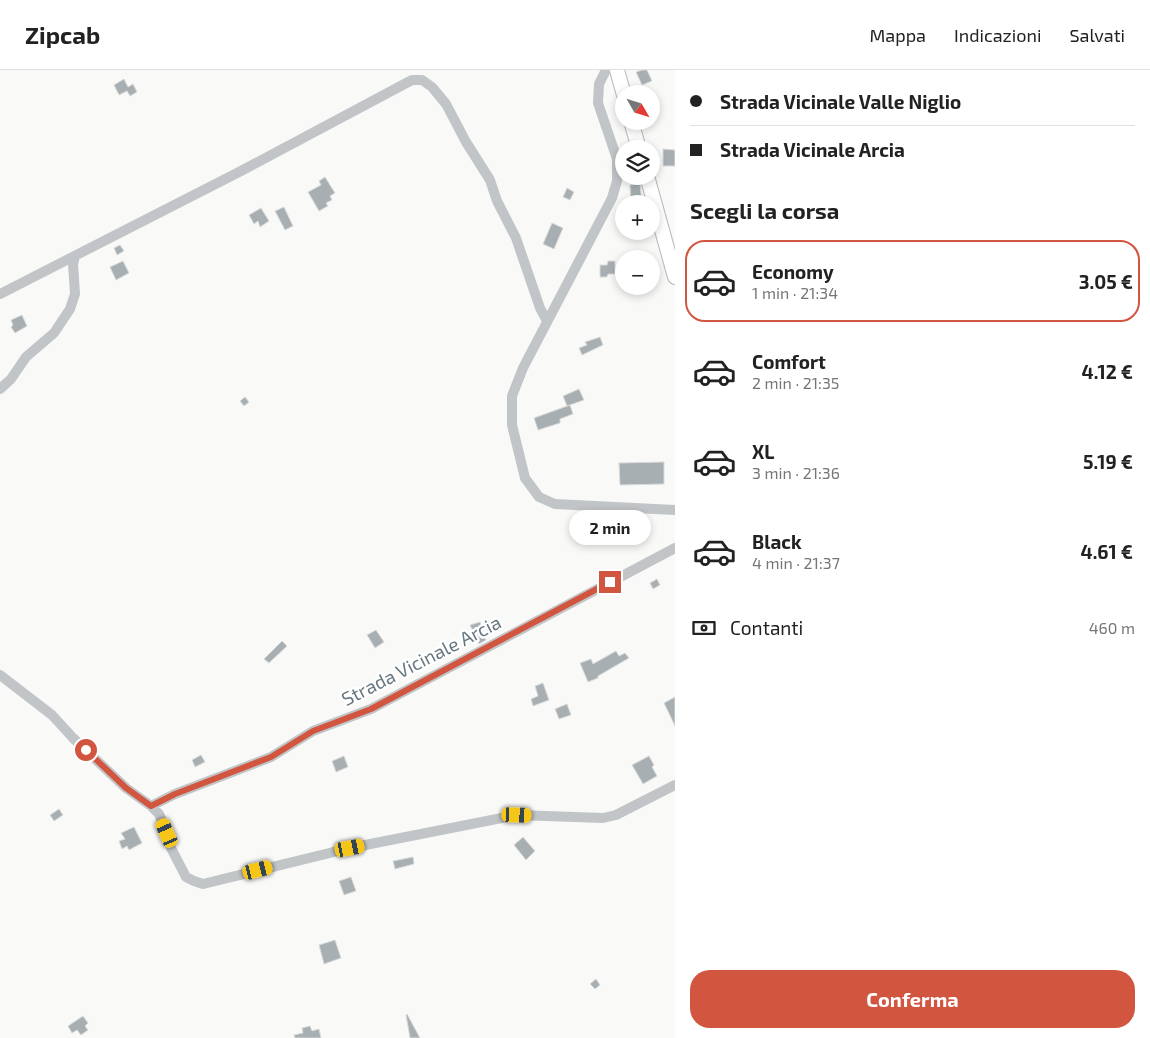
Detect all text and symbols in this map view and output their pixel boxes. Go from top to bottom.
text: Zipcab [25,20,100,49]
text: Mappa [870,24,926,46]
text: Indicazioni [954,24,1041,46]
text: Salvati [1069,24,1125,46]
north arrow [615,85,660,130]
map controls [615,85,660,295]
text: Strada Vicinale Valle Niglio [720,90,961,113]
text: Strada Vicinale Arcia [720,138,905,161]
button: layers [615,140,660,185]
button: + [615,195,660,240]
text: Scegli la corsa [690,197,839,223]
button: − [615,250,660,295]
icon: car [692,259,737,304]
text: Economy [752,260,834,283]
text: 3.05 € [1079,270,1133,293]
text: 1 min · 21:34 [752,283,838,302]
icon: car [692,349,737,394]
text: Comfort [752,350,826,373]
text: 4.12 € [1082,360,1133,383]
text: 2 min · 21:35 [752,373,839,392]
icon: car [692,439,737,484]
text: XL [752,440,774,463]
text: 5.19 € [1083,450,1133,473]
text: 3 min · 21:36 [752,463,840,482]
callout: 2 min [569,510,651,544]
text: 2 min [590,518,630,537]
icon: car [692,529,737,574]
text: Black [752,530,802,553]
text: 4.61 € [1081,540,1133,563]
text: 4 min · 21:37 [752,553,840,572]
route end [599,571,621,593]
street label: Strada Vicinale Arcia [337,610,505,710]
icon: cash [690,614,718,642]
text: Contanti [730,616,803,639]
text: 460 m [1089,618,1135,637]
route start [75,739,97,761]
car [501,807,532,823]
car [154,816,179,850]
car [333,838,366,858]
car [241,859,274,881]
button: Conferma [690,970,1135,1028]

